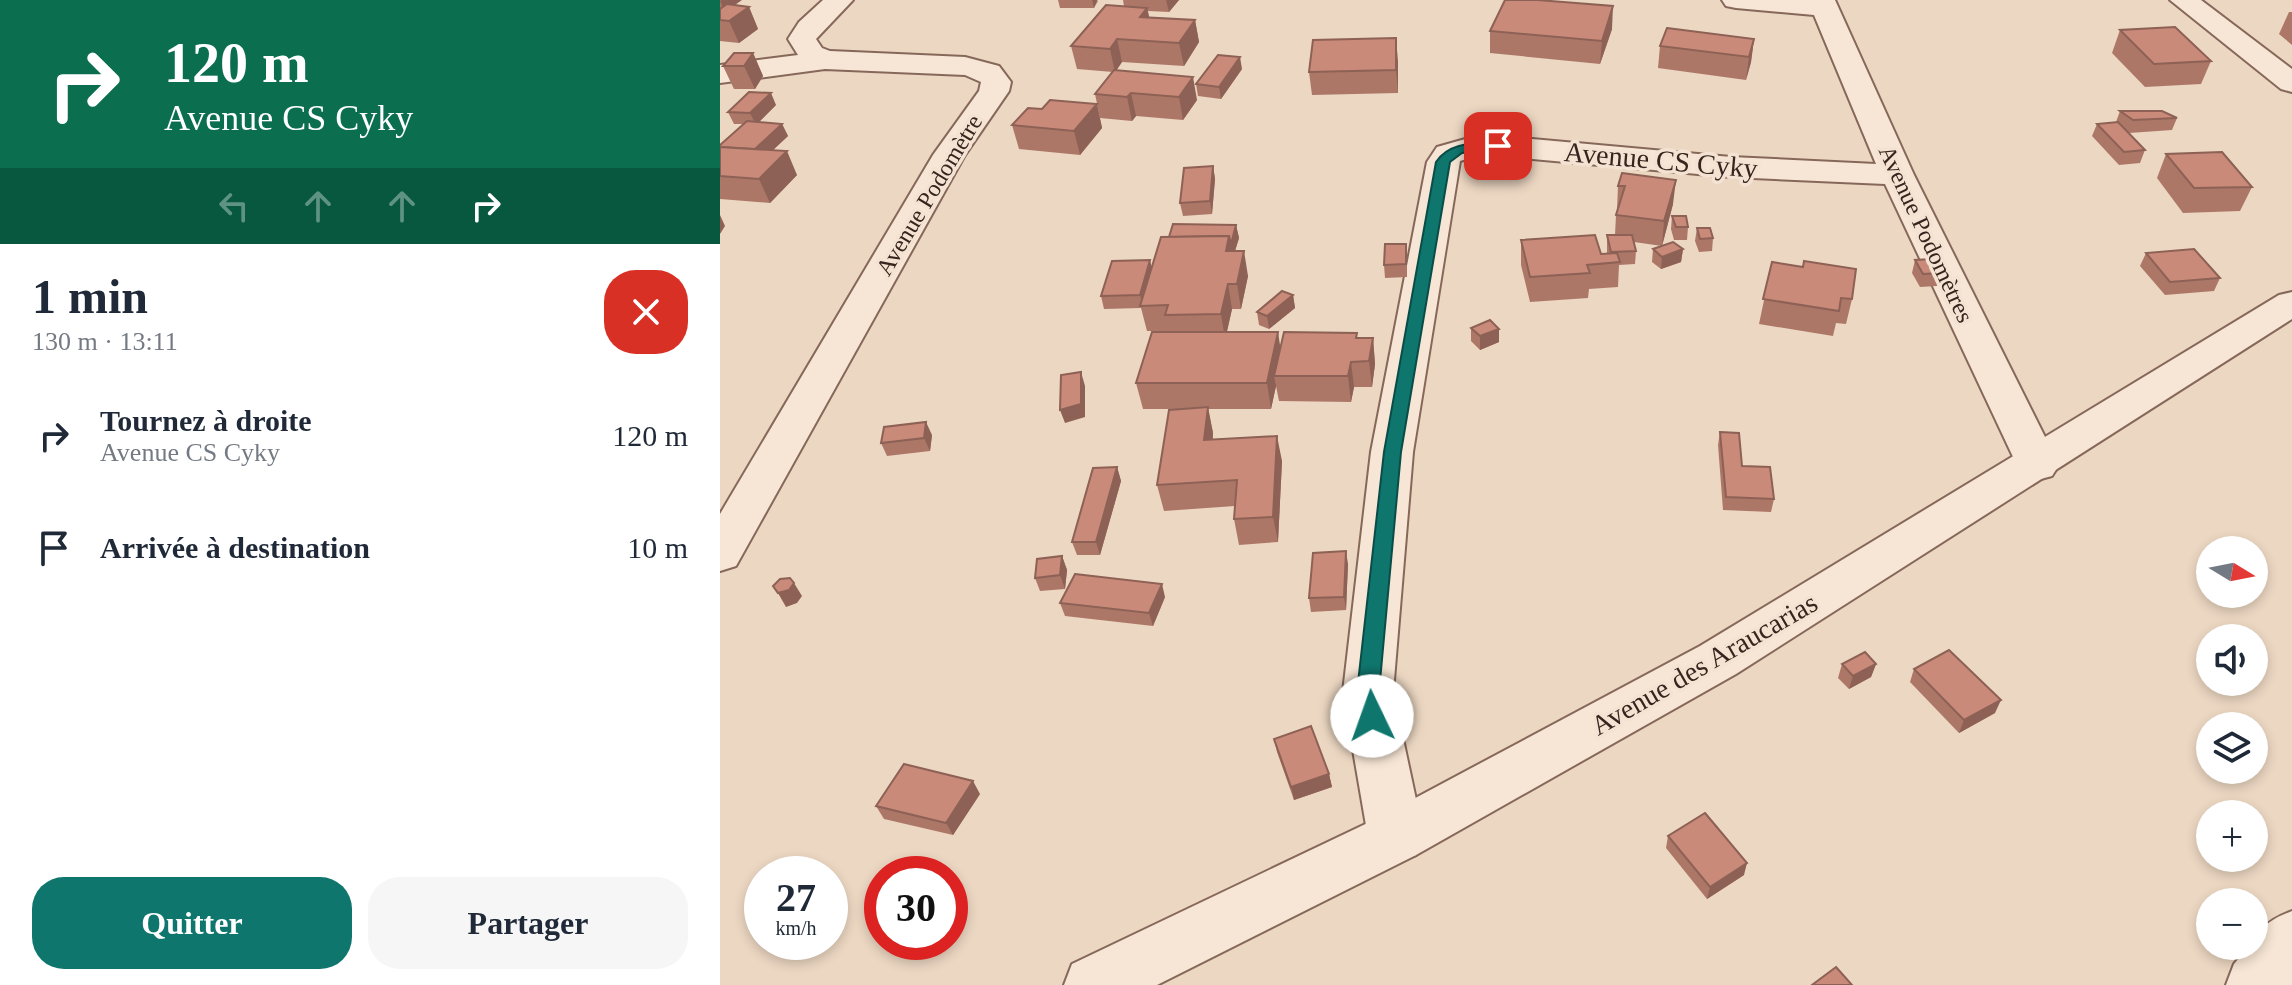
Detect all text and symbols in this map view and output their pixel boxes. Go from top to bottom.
icon: right [32,32,136,136]
text: 120 m [164,32,309,94]
text: Avenue CS Cyky [164,98,413,138]
street label: Avenue Podomètre [871,110,987,280]
pin [1464,112,1532,180]
icon: arrive [1476,124,1520,168]
street label: Avenue CS Cyky [1563,136,1759,184]
street label: Avenue Podomètres [1874,141,1978,327]
icon: left [212,184,256,228]
icon: ahead [296,184,340,228]
icon: ahead [380,184,424,228]
icon: right [464,184,508,228]
text: 1 min [32,270,148,323]
button: close [604,270,688,354]
text: 130 m · 13:11 [32,327,178,356]
text: Tournez à droite [100,404,312,437]
icon: right [32,414,76,458]
text: 120 m [612,419,688,452]
text: Avenue CS Cyky [100,438,280,467]
icon: arrive [32,526,76,570]
text: Arrivée à destination [100,531,370,564]
text: 10 m [627,531,688,564]
north arrow [2196,536,2268,608]
map controls [2196,536,2268,960]
street label: Avenue des Araucarias [1585,587,1823,741]
button: sound [2196,624,2268,696]
position arrow [1330,674,1414,758]
button: layers [2196,712,2268,784]
button: + [2196,800,2268,872]
speed limit sign: 30 [864,856,968,960]
text: 27 [776,875,816,920]
button: Quitter [32,877,352,969]
button: Partager [368,877,688,969]
button: − [2196,888,2268,960]
text: km/h [775,917,817,939]

